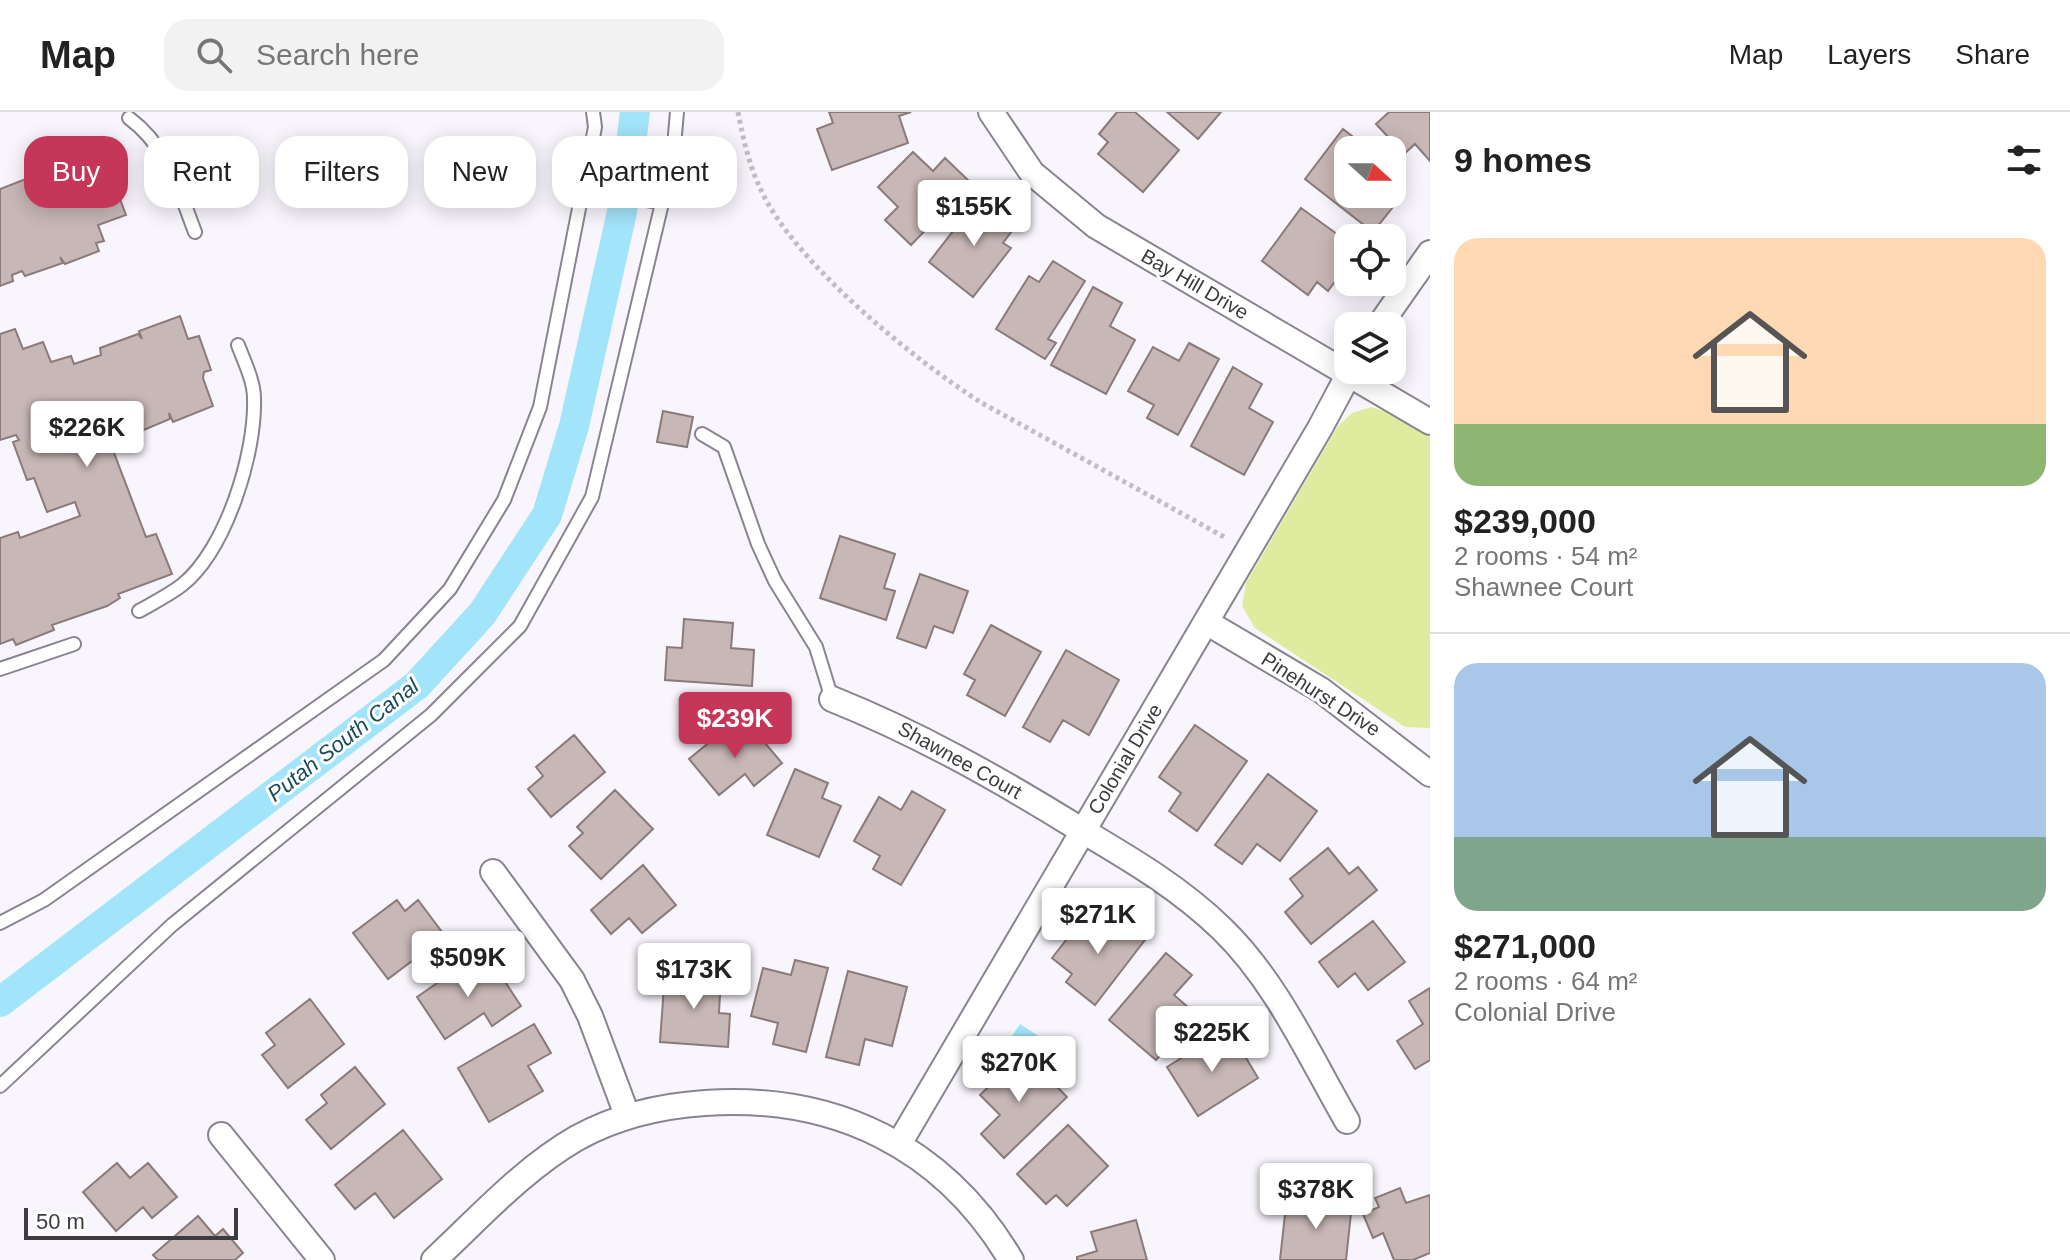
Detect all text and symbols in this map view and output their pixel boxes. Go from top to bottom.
search box [164,19,724,91]
icon: search [192,33,236,77]
text: Map [40,34,116,76]
text: Search here [256,38,419,71]
text: Map [1729,39,1783,70]
text: Layers [1827,39,1911,70]
text: Share [1955,39,2030,70]
chip: Buy [24,136,128,208]
chip: Rent [144,136,259,208]
chip: Filters [275,136,408,208]
chip: New [424,136,536,208]
chip: Apartment [552,136,737,208]
north arrow [1334,136,1406,208]
map controls [1334,136,1406,384]
icon: filters [2002,138,2046,182]
text: 9 homes [1454,141,1592,179]
pin: $155K [918,180,1030,248]
text: $155K [936,191,1012,221]
button: locate [1334,224,1406,296]
street label: Bay Hill Drive [1138,244,1252,324]
icon: home [1678,290,1822,434]
button: layers [1334,312,1406,384]
pin: $226K [31,401,143,469]
text: $226K [49,412,125,442]
text: $239,000 [1454,502,1596,540]
text: 2 rooms · 54 m² [1454,541,1638,571]
text: Shawnee Court [1454,572,1633,602]
street label: Pinehurst Drive [1258,648,1384,740]
water label: Putah South Canal [263,673,424,807]
pin: $239K [679,692,791,760]
street label: Colonial Drive [1084,700,1166,818]
text: $239K [697,703,773,733]
icon: home [1678,715,1822,859]
street label: Shawnee Court [894,717,1026,803]
pin: $271K [1042,888,1154,956]
text: $271K [1060,899,1136,929]
text: $271,000 [1454,927,1596,965]
pin: $509K [412,931,524,999]
text: $509K [430,942,506,972]
pin: $173K [638,943,750,1011]
text: $173K [656,954,732,984]
text: 2 rooms · 64 m² [1454,966,1638,996]
text: Colonial Drive [1454,997,1616,1027]
pin: $225K [1156,1006,1268,1074]
text: $225K [1174,1017,1250,1047]
pin: $270K [963,1036,1075,1104]
text: $270K [981,1047,1057,1077]
pin: $378K [1260,1163,1372,1231]
text: $378K [1278,1174,1354,1204]
scale bar [24,1204,238,1240]
text: 50 m [36,1209,85,1234]

